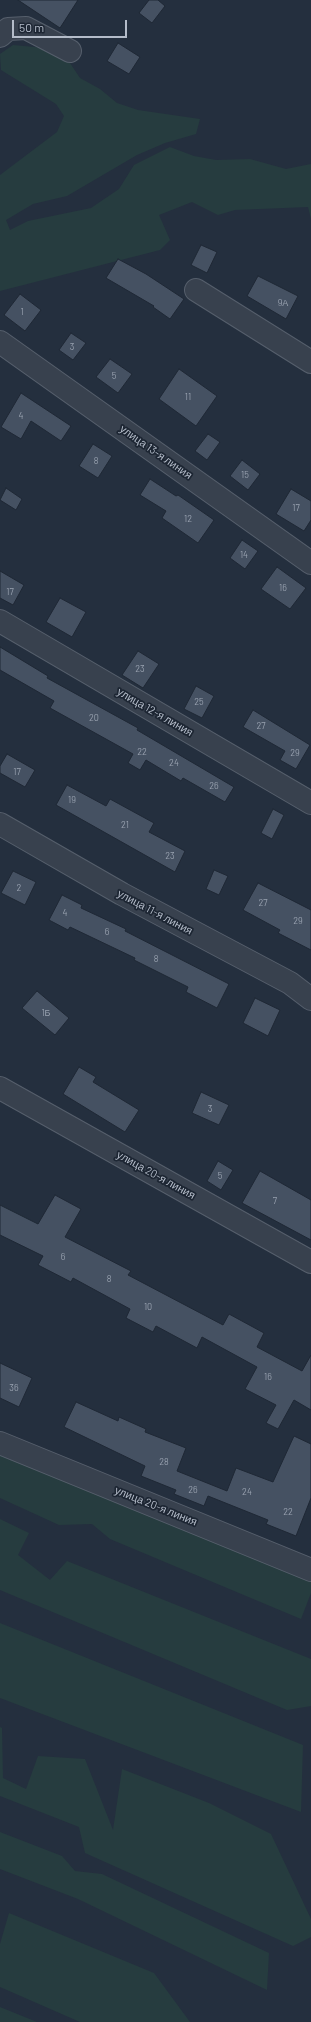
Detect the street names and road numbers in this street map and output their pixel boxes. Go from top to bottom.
street label: улица 13-я линия [117,422,195,482]
street label: улица 12-я линия [115,685,195,739]
street label: улица 11-я линия [115,887,195,937]
street label: улица 20-я линия [114,1148,198,1202]
street label: улица 20-я линия [113,1483,199,1529]

